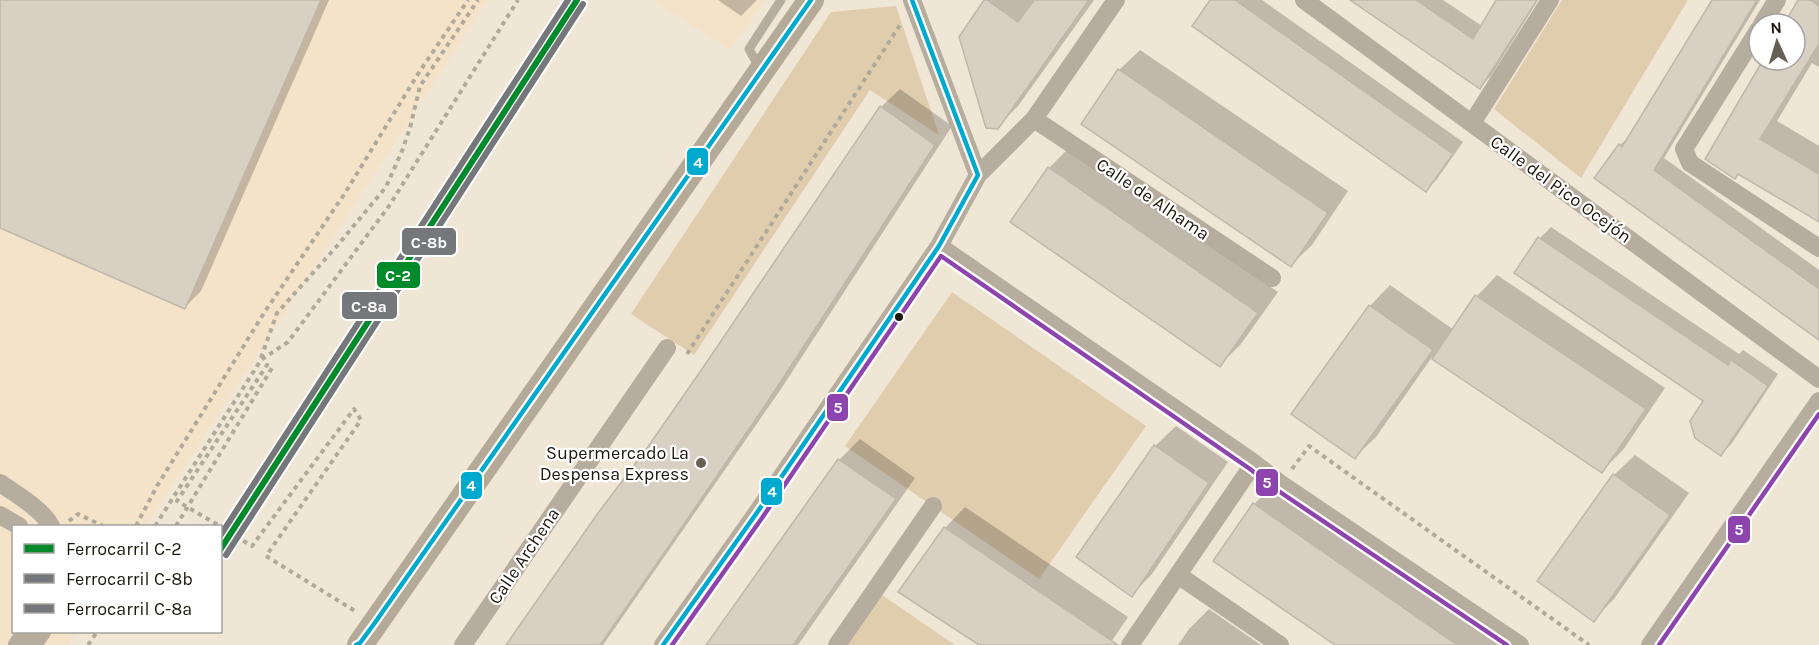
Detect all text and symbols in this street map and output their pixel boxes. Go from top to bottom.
north arrow [1747,12,1807,72]
text: N [1770,18,1782,37]
street label: Calle del Pico Ocejón [1486,130,1636,248]
line badge: 4 [686,147,709,176]
text: 4 [693,153,703,172]
street label: Calle de Alhama [1092,153,1214,245]
line badge: C-8b [401,227,457,256]
text: C-8b [411,233,447,252]
line badge: C-2 [376,261,421,289]
text: C-2 [385,266,411,285]
line badge: C-8a [341,291,398,320]
text: C-8a [351,297,387,316]
unlabelled marker [893,311,905,323]
line badge: 5 [826,393,849,422]
text: 5 [833,398,843,417]
place label: Supermercado La Despensa Express [540,442,689,485]
marker: Supermercado La Despensa Express [694,456,708,470]
line badge: 5 [1255,468,1279,497]
line badge: 4 [460,471,483,500]
text: 5 [1262,473,1272,492]
text: 4 [466,476,476,495]
line badge: 4 [760,477,783,506]
text: 4 [767,482,777,501]
street label: Calle Archena [484,504,564,608]
line badge: 5 [1727,515,1751,544]
text: 5 [1734,520,1744,539]
legend [12,525,222,633]
text: Ferrocarril C-2 [66,538,182,560]
text: Ferrocarril C-8b [66,568,193,590]
text: Ferrocarril C-8a [66,598,192,620]

